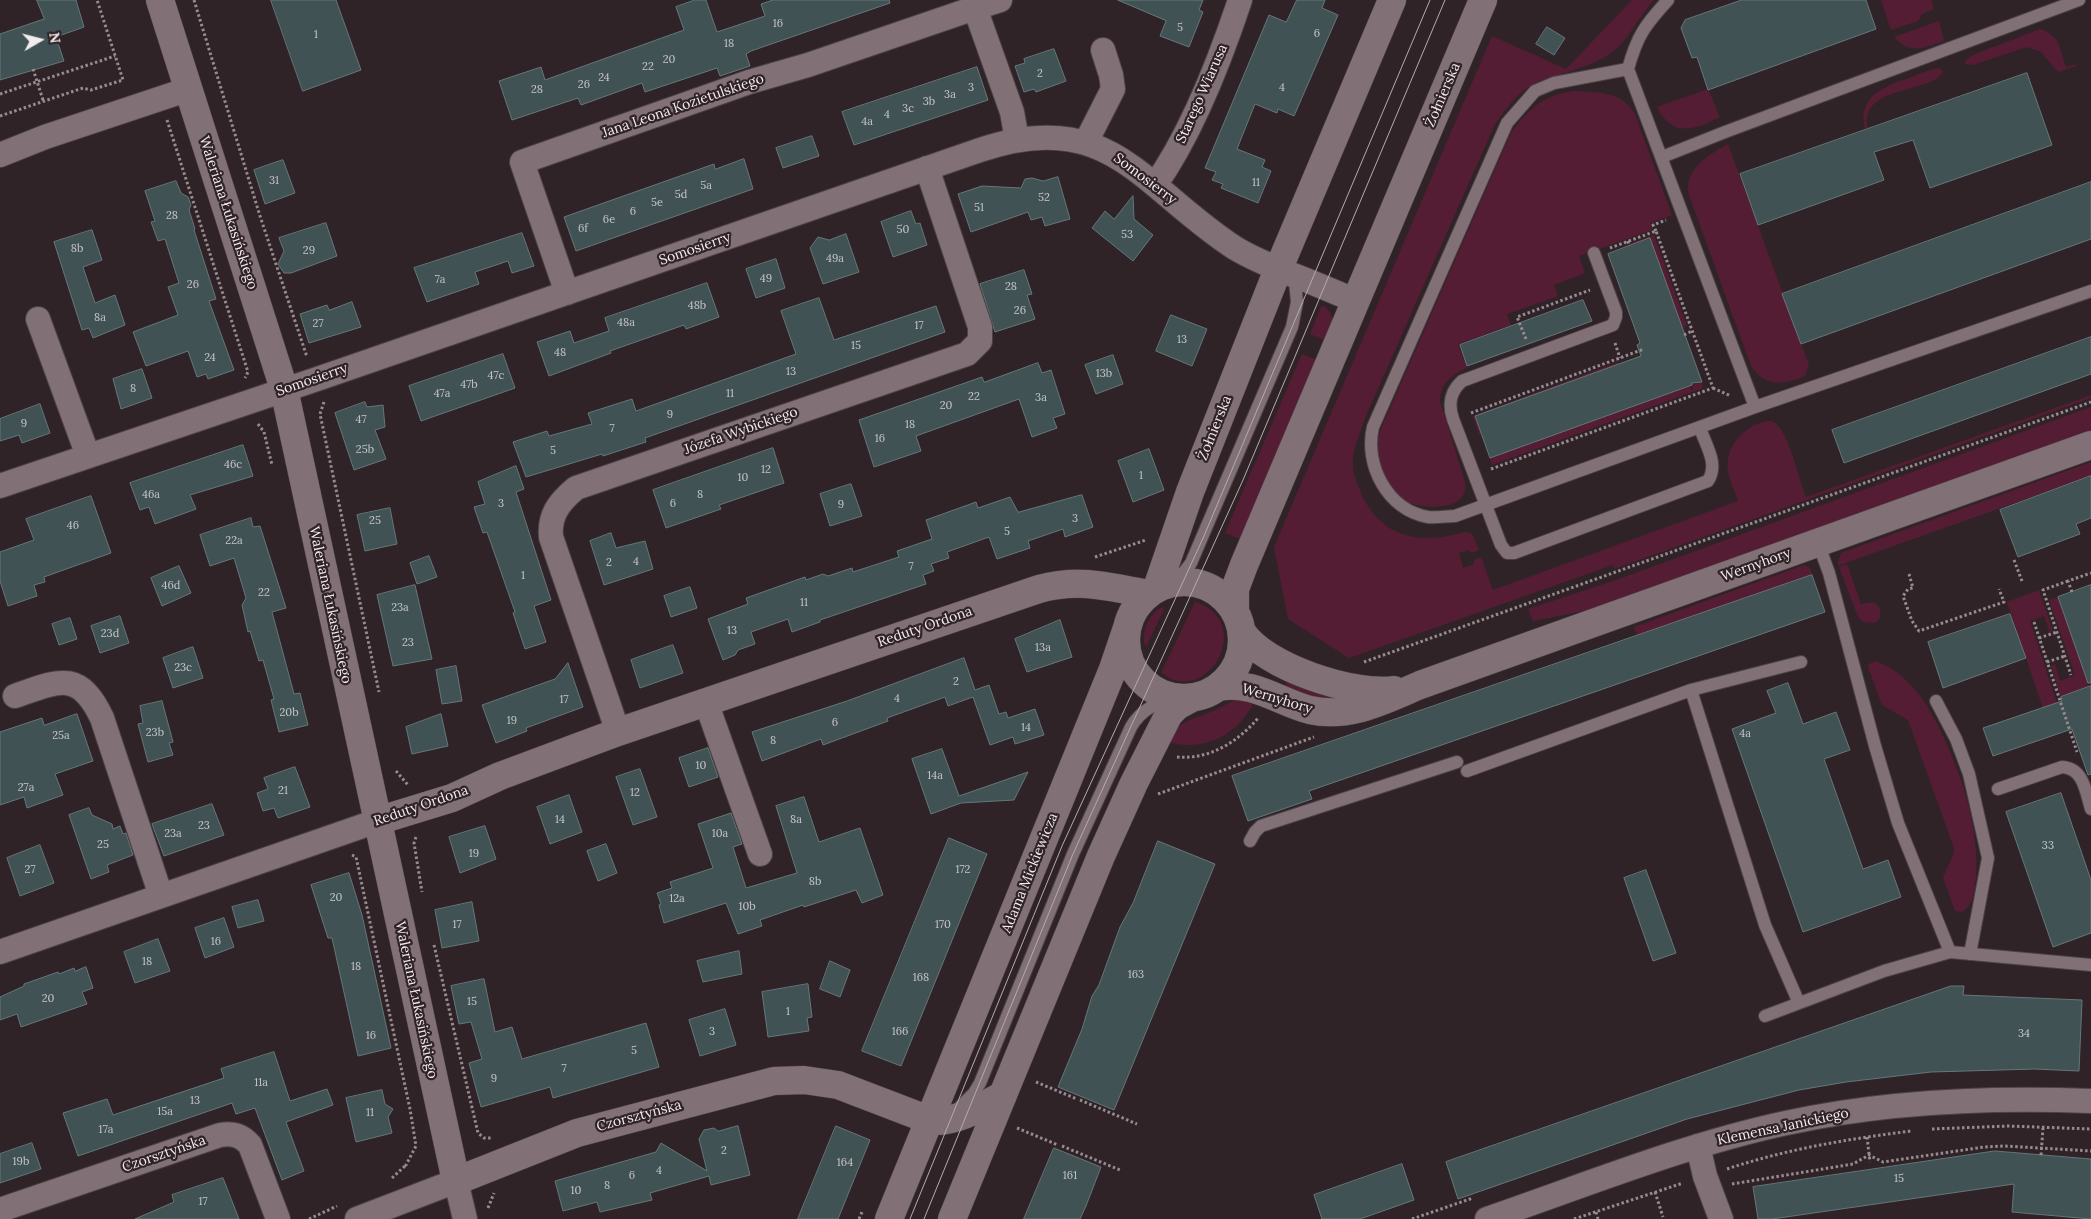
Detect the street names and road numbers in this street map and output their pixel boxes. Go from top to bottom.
street label: Starego Wiarusa [1173,42,1231,146]
street label: Żołnierska [1422,60,1464,130]
street label: Jana Leona Kozietulskiego [600,70,766,142]
street label: Waleriana Łukasińskiego [195,134,261,292]
street label: Somosierry [1110,150,1180,208]
street label: Somosierry [657,229,733,269]
street label: Somosierry [274,360,350,400]
street label: Żołnierska [1194,393,1236,463]
street label: Józefa Wybickiego [682,404,800,458]
street label: Waleriana Łukasińskiego [305,525,355,685]
street label: Wernyhory [1719,545,1793,585]
street label: Reduty Ordona [876,603,974,651]
street label: Wernyhory [1240,680,1314,718]
street label: Reduty Ordona [372,782,470,830]
street label: Adama Mickiewicza [998,811,1062,935]
street label: Waleriana Łukasińskiego [391,920,441,1080]
street label: Czorsztyńska [595,1097,683,1135]
street label: Klemensa Janickiego [1716,1105,1850,1149]
street label: Czorsztyńska [120,1132,208,1176]

